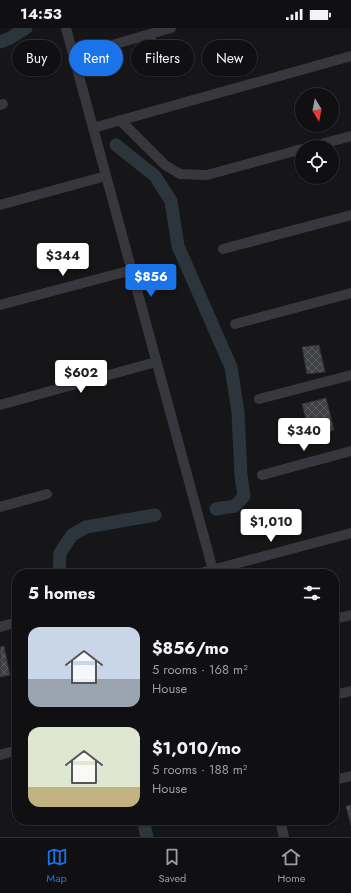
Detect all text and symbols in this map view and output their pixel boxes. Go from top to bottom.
text: 14:53 [20,3,62,25]
chip: Buy [12,40,61,76]
chip: Rent [69,40,123,76]
chip: Filters [131,40,194,76]
chip: New [202,40,257,76]
north arrow [295,88,339,132]
map controls [295,88,339,184]
button: locate [295,140,339,184]
pin: $344 [39,243,87,277]
text: $344 [46,246,80,265]
pin: $856 [127,264,175,298]
text: $856 [134,267,168,286]
pin: $602 [57,360,105,394]
text: $602 [64,363,98,382]
pin: $340 [280,418,328,452]
text: $340 [287,421,321,440]
pin: $1,010 [238,509,304,543]
text: $1,010 [250,512,292,531]
text: 5 homes [28,581,95,605]
icon: filters [301,582,323,604]
text: $856/mo [152,636,229,660]
icon: home [60,643,108,691]
text: 5 rooms · 168 m² [152,660,248,679]
text: House [152,679,187,698]
text: $1,010/mo [152,736,241,760]
icon: home [60,743,108,791]
text: 5 rooms · 188 m² [152,760,247,779]
text: House [152,779,187,798]
tab: Map [46,846,68,886]
tab: Saved [159,846,186,886]
tab: Home [277,846,306,886]

